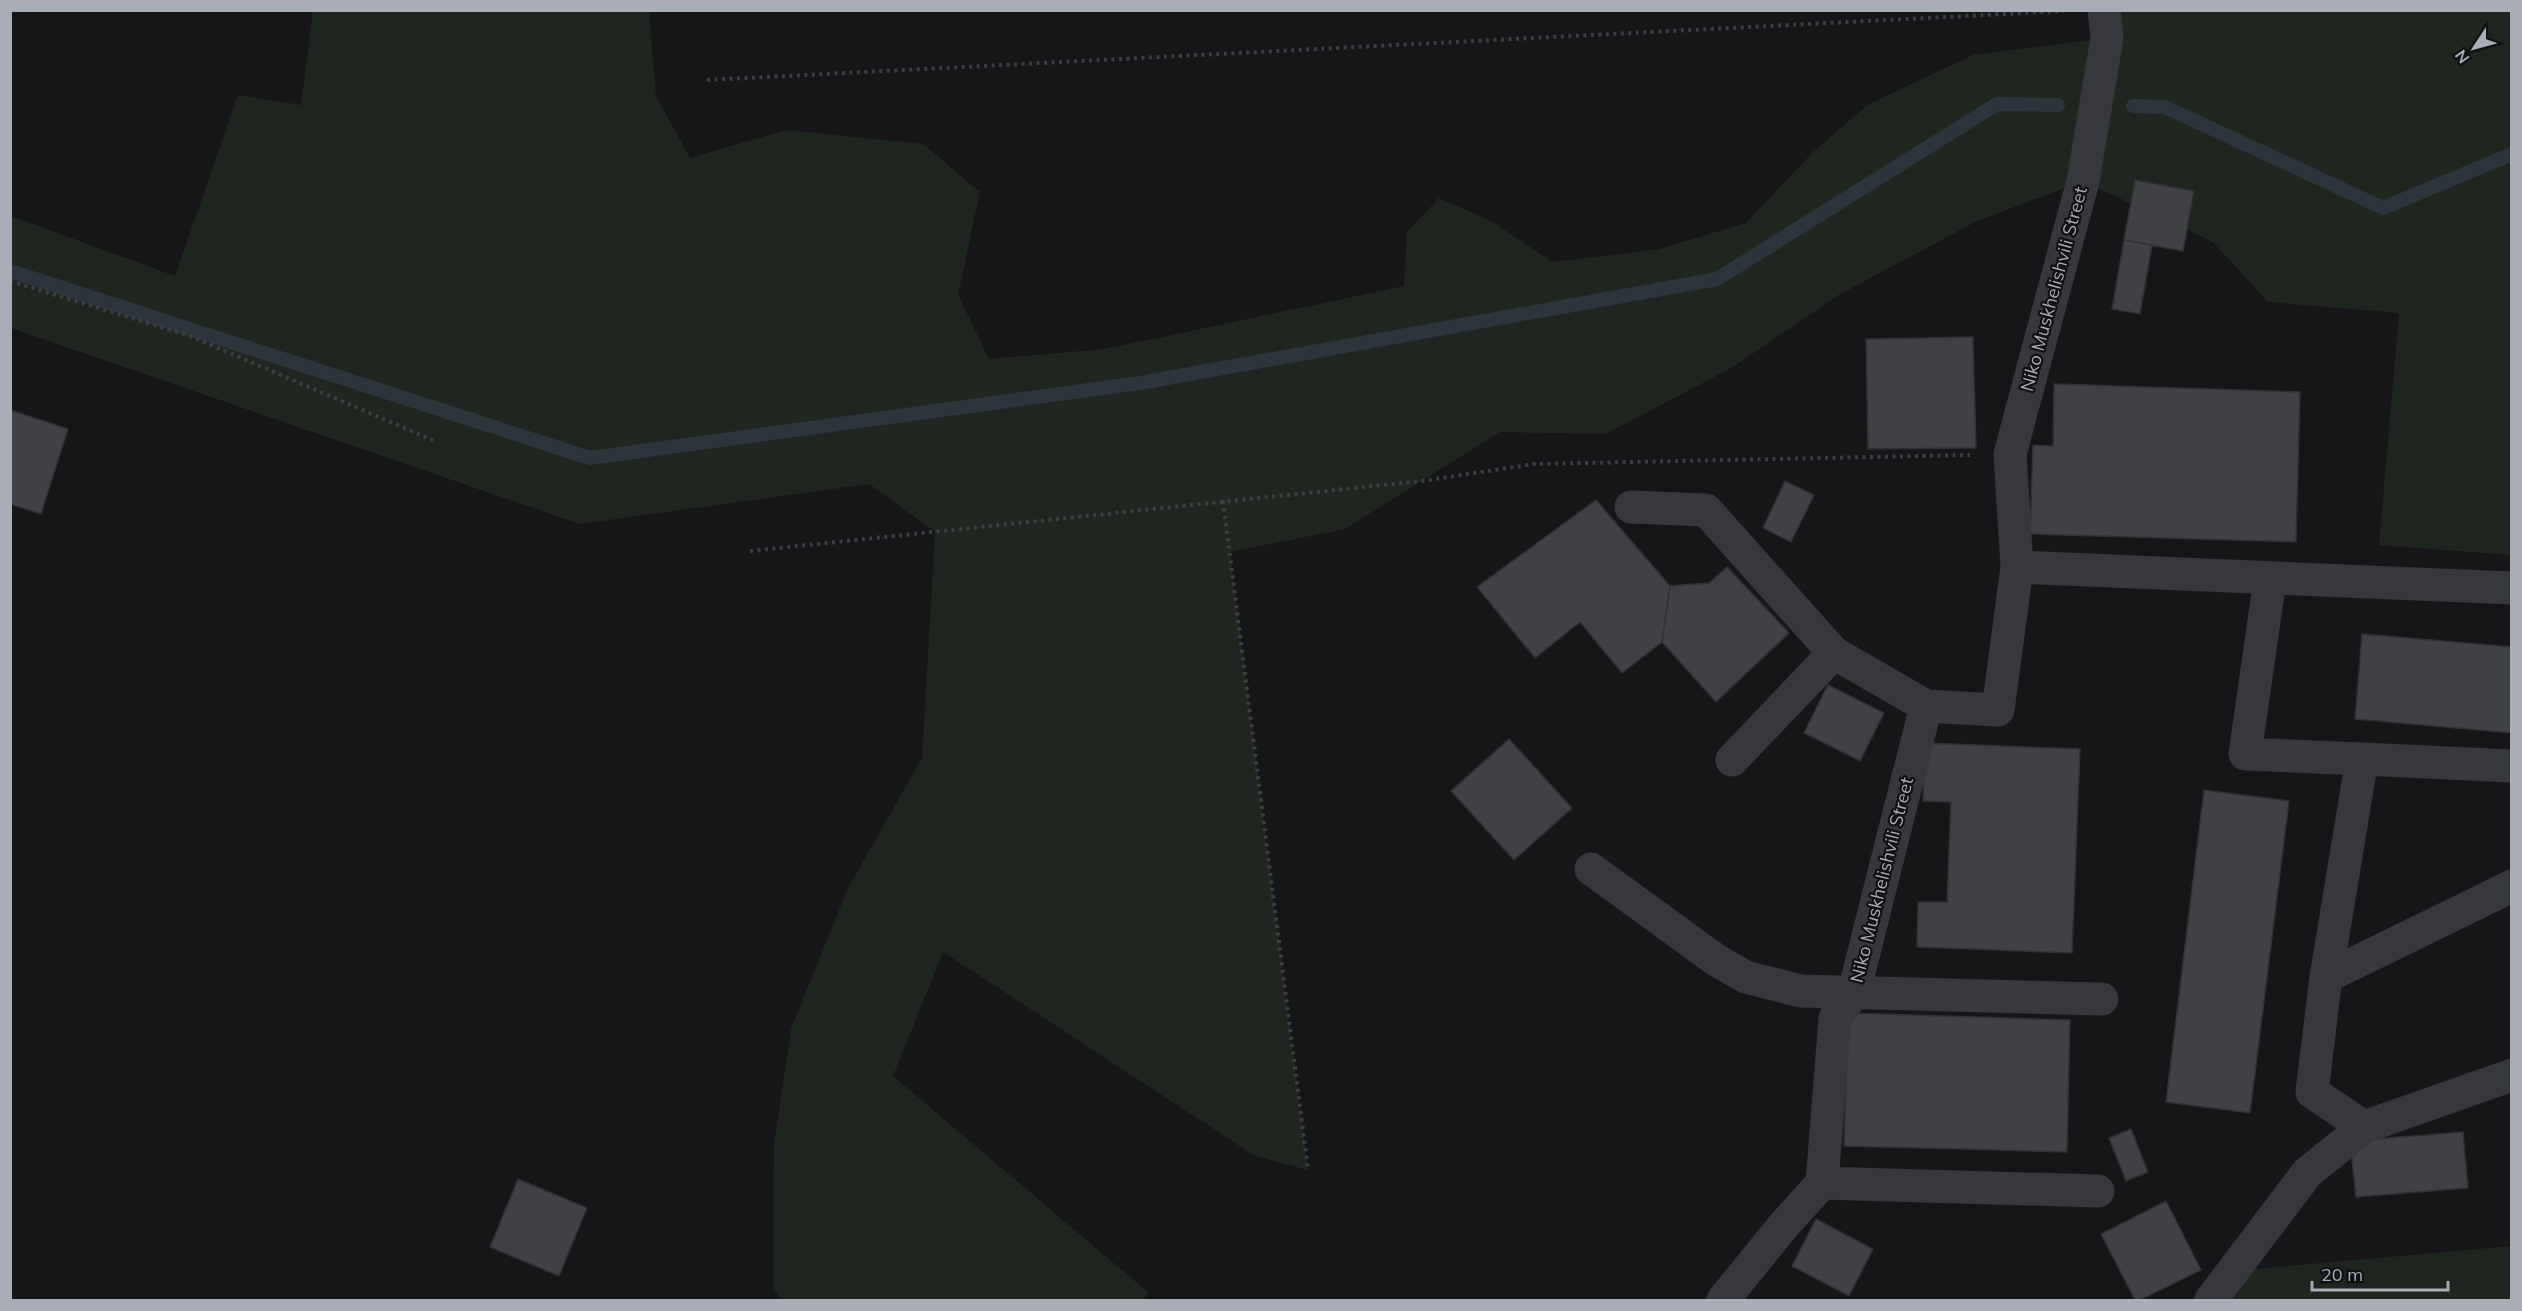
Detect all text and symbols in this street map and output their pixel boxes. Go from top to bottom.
north arrow [2444,18,2504,78]
text: N [2450,46,2474,68]
street label: Niko Muskhelishvili Street [2015,184,2092,394]
street label: Niko Muskhelishvili Street [1845,775,1918,985]
scale bar [2312,1254,2448,1292]
text: 20 m [2321,1263,2363,1286]

